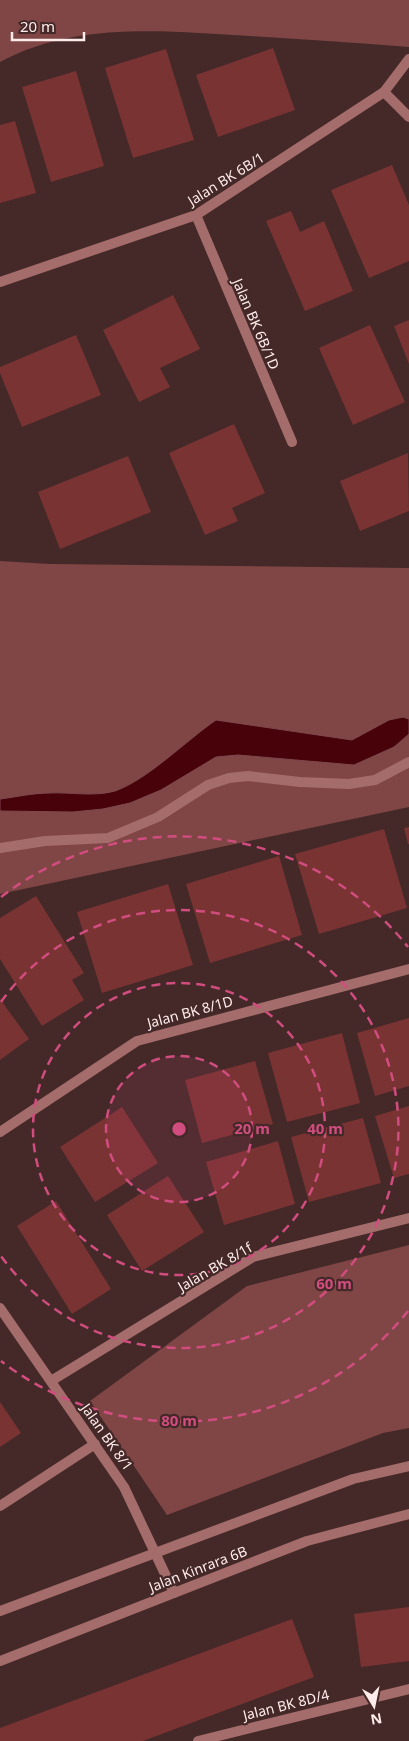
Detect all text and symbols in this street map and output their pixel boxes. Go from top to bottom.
scale bar [12,10,85,42]
text: 20 m [20,16,55,36]
street label: Jalan BK 6B/1 [182,147,268,211]
street label: Jalan BK 6B/1D [228,273,284,372]
street label: Jalan BK 8/1D [143,991,235,1033]
text: 20 m [234,1118,270,1138]
text: 40 m [307,1118,343,1138]
centre of rings [170,1120,188,1138]
street label: Jalan BK 8/1f [172,1237,256,1297]
text: 60 m [316,1273,352,1293]
street label: Jalan BK 8/1 [76,1398,138,1474]
text: 80 m [161,1410,197,1430]
street label: Jalan Kinrara 6B [144,1541,250,1597]
north arrow [349,1681,399,1731]
street label: Jalan BK 8D/4 [239,1685,331,1725]
text: N [369,1709,384,1730]

